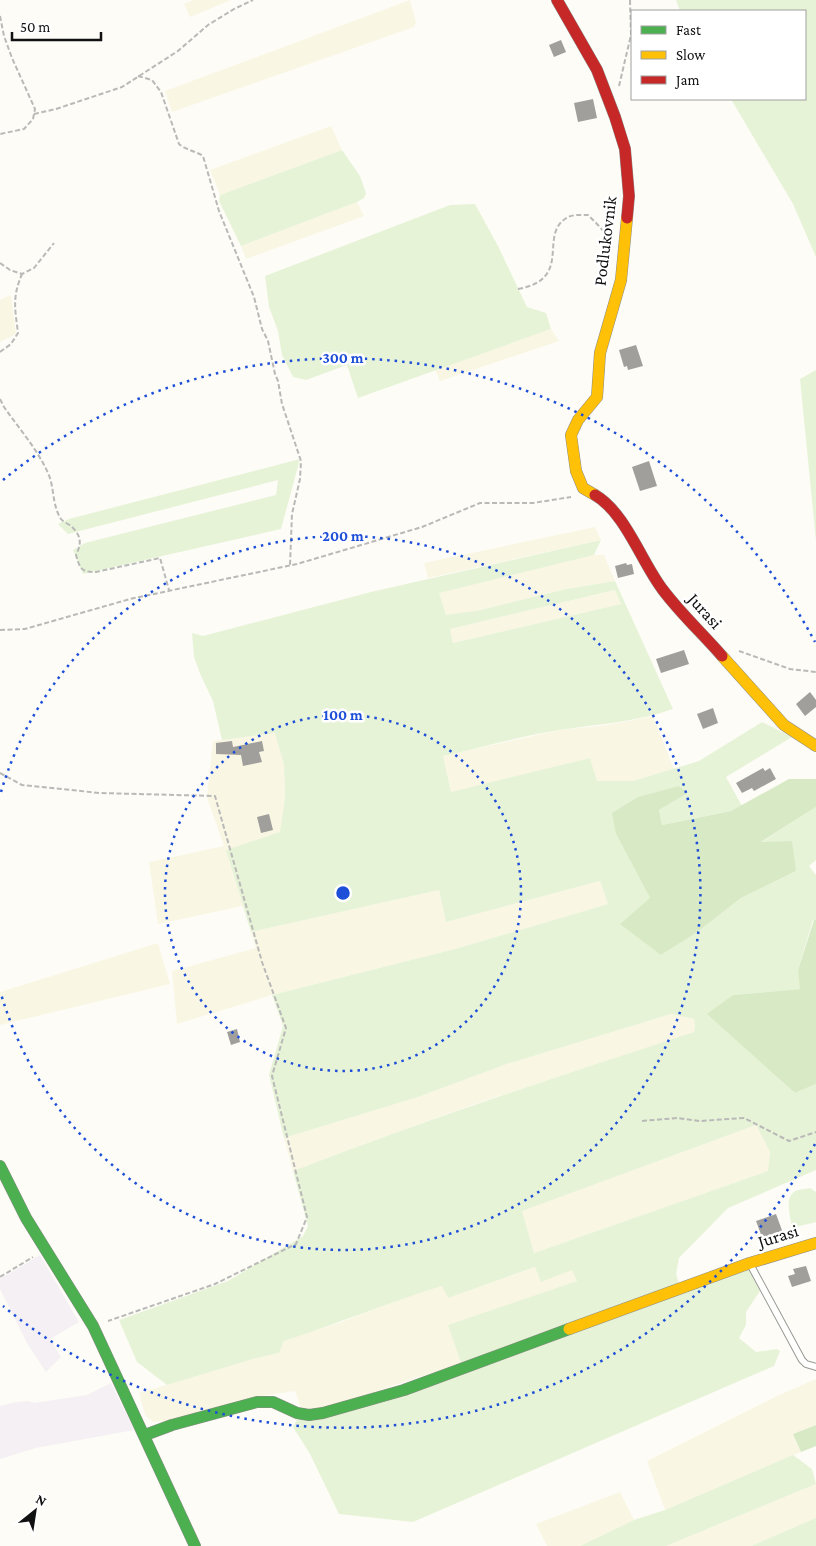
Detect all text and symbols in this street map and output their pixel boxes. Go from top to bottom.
scale bar [12,10,101,42]
legend [631,10,806,100]
text: 50 m [20,19,50,35]
text: Fast [676,22,702,38]
text: Slow [676,47,706,63]
text: Jam [674,72,699,89]
street label: Podlukovnik [590,195,620,287]
text: 300 m [322,350,364,366]
text: 200 m [322,528,364,544]
street label: Jurasi [682,588,726,633]
text: 100 m [323,707,363,723]
centre of rings [334,884,352,902]
street label: Jurasi [753,1220,801,1252]
north arrow [10,1486,60,1536]
text: N [33,1490,50,1509]

